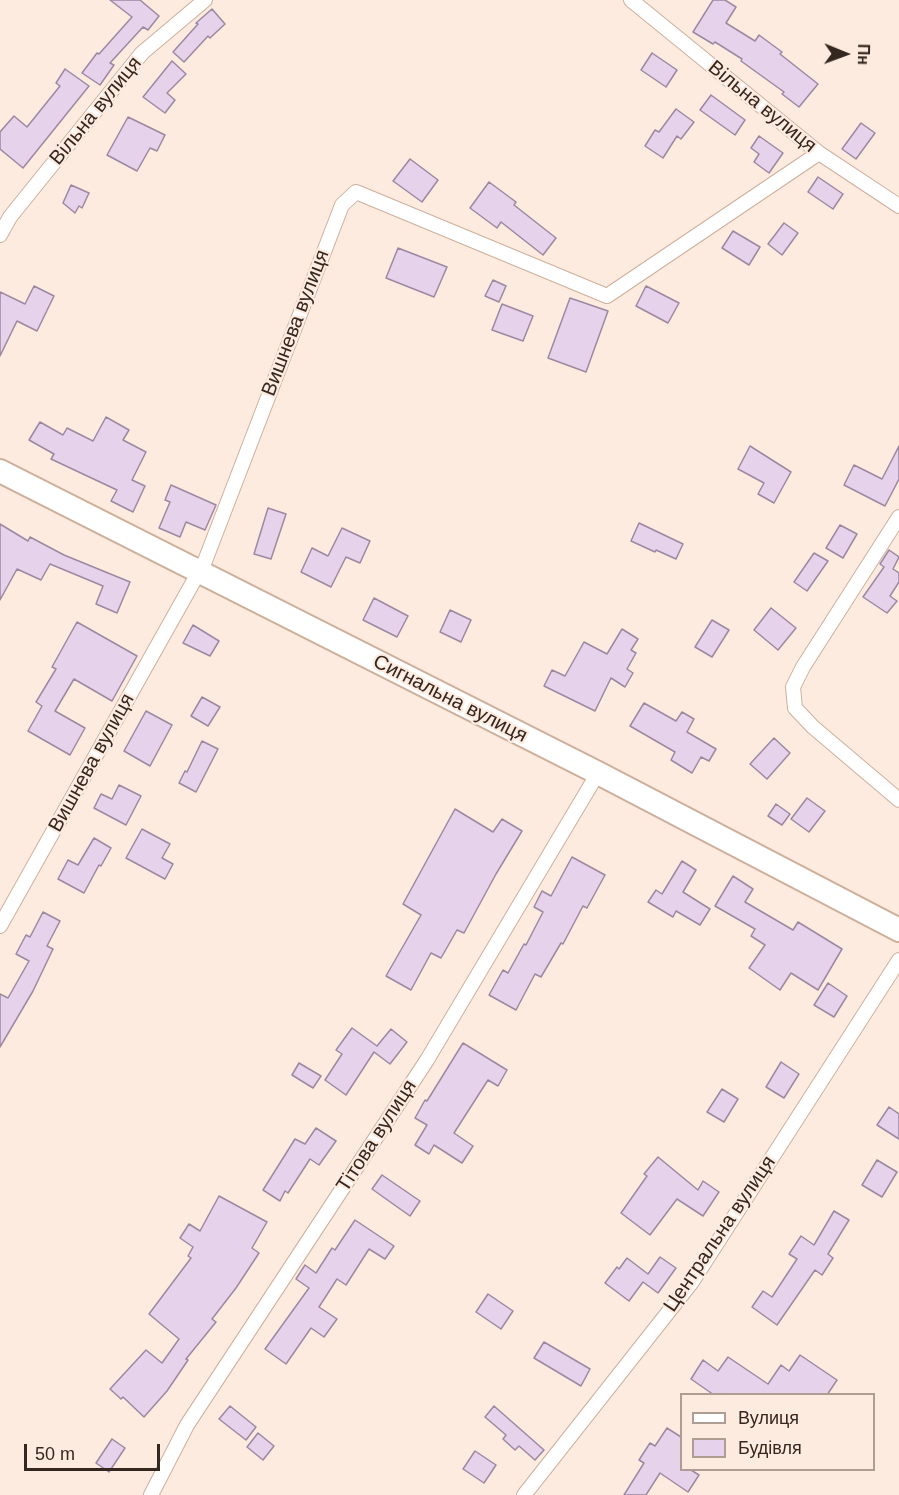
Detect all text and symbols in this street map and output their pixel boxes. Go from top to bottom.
north arrow [815,24,875,84]
text: Пн [855,44,872,65]
street label: Вільна вулиця [45,52,147,170]
street label: Вільна вулиця [703,56,821,158]
street label: Вишнева вулиця [257,246,335,400]
street label: Сигнальна вулиця [369,650,531,748]
street label: Вишнева вулиця [44,690,140,836]
street label: Тітова вулиця [332,1076,422,1196]
street label: Центральна вулиця [659,1151,781,1317]
legend [680,1393,875,1471]
text: Вулиця [738,1408,799,1428]
scale bar [27,1432,164,1470]
text: Будівля [738,1438,802,1458]
text: 50 m [35,1444,75,1464]

